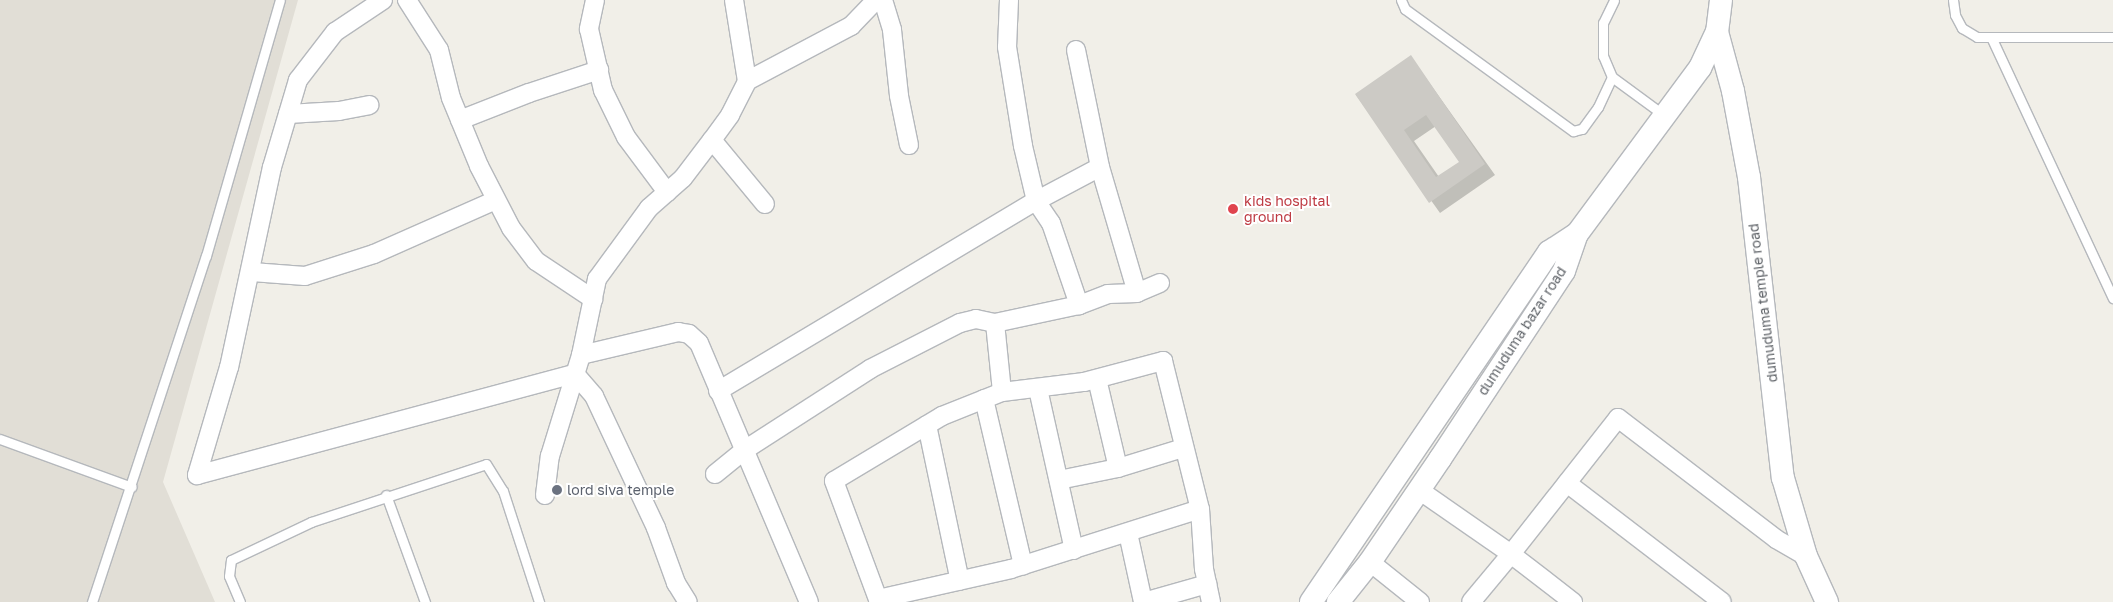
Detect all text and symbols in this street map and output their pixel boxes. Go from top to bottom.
place label: kids hospital ground [1244,193,1330,226]
marker: kids hospital ground [1226,202,1240,216]
street label: dumuduma temple road [1745,223,1781,383]
street label: dumuduma bazar road [1474,264,1570,398]
place label: lord siva temple [567,482,674,498]
marker: lord siva temple [551,484,563,496]

